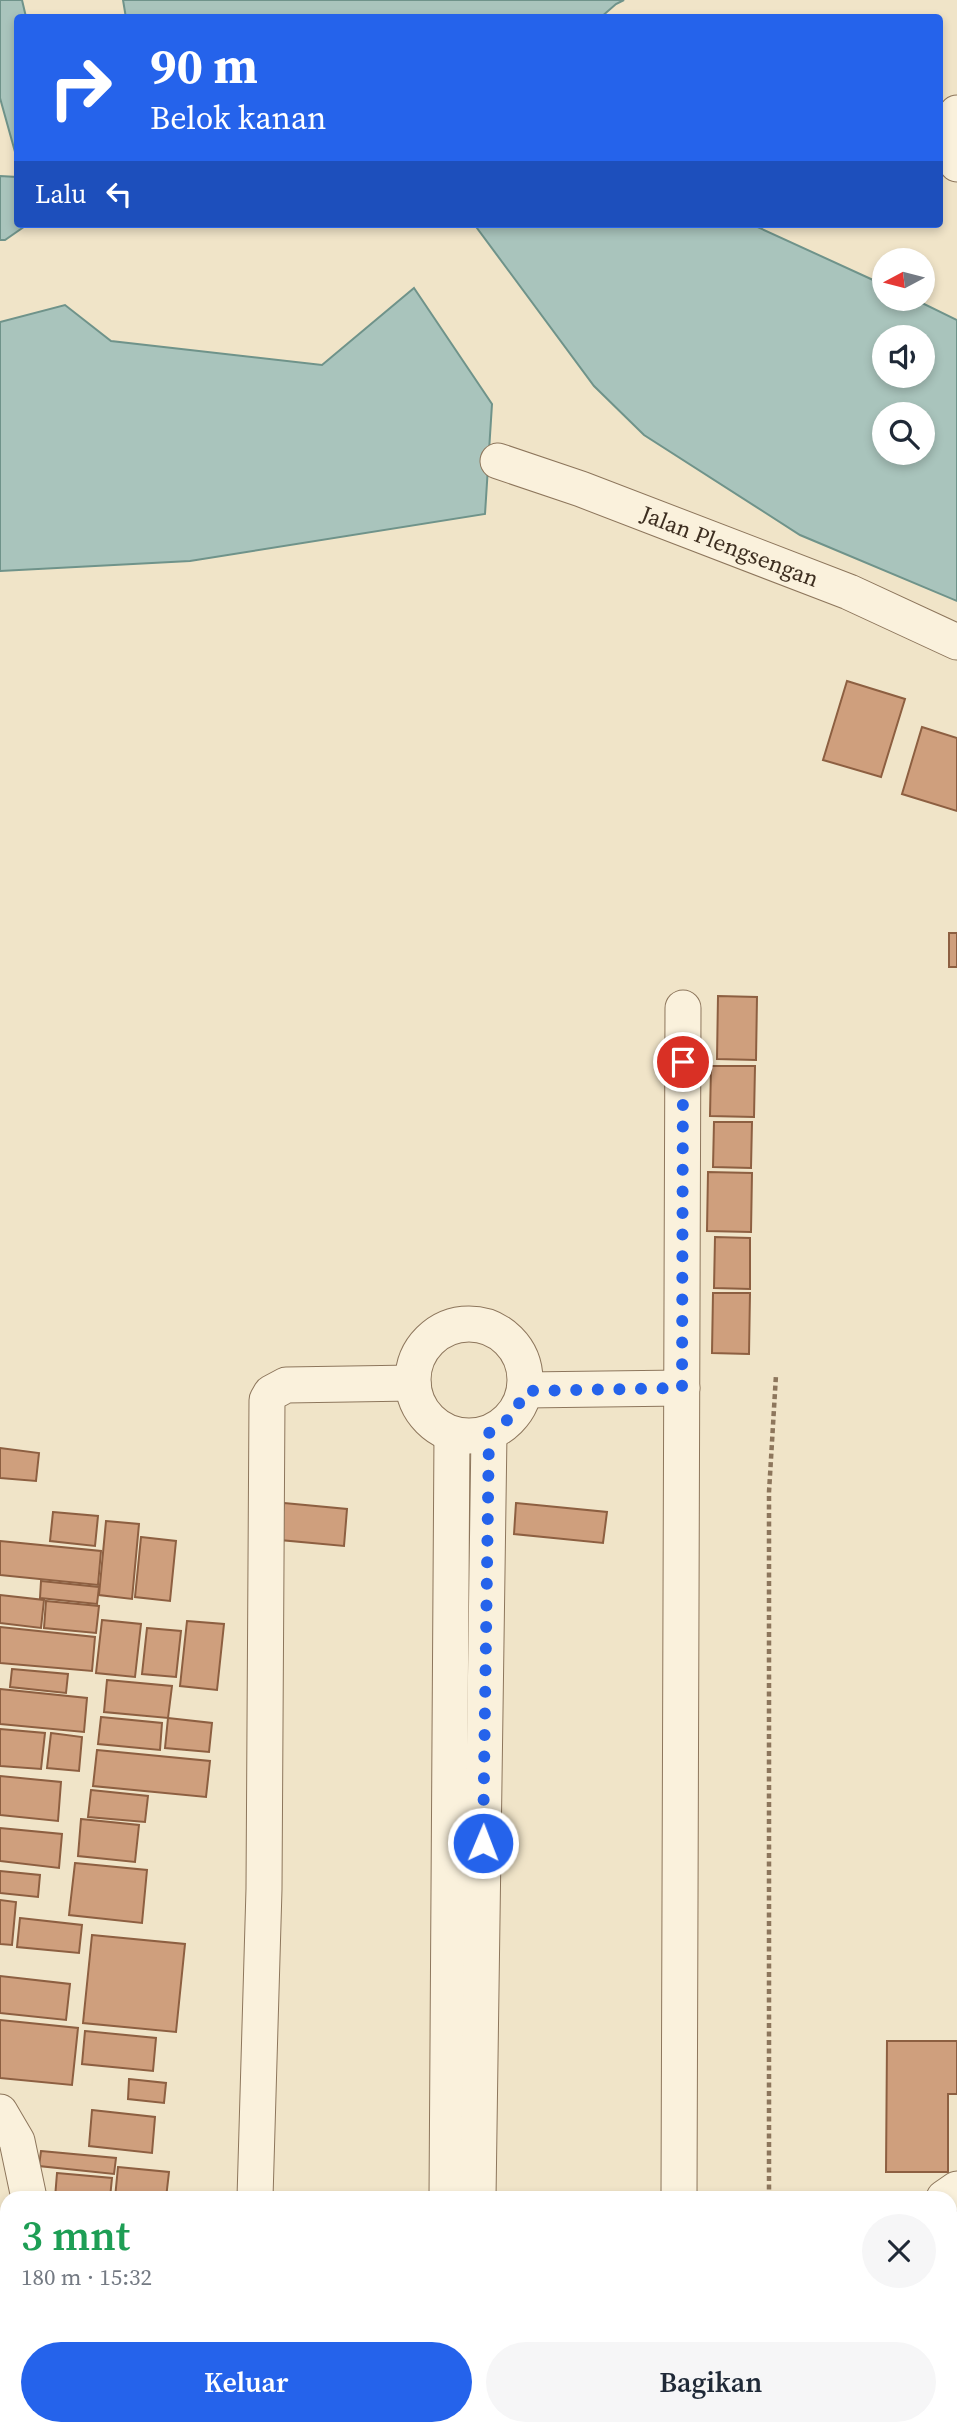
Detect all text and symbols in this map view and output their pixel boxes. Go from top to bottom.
text: 90 m [150,32,258,99]
icon: right [35,42,126,133]
text: Belok kanan [150,96,326,140]
icon: left [100,175,138,213]
text: Lalu [35,176,86,212]
north arrow [872,248,934,312]
map controls [872,248,935,465]
button: sound [872,325,935,388]
button: search [872,402,935,465]
street label: Jalan Plengsengan [635,497,823,595]
pin [653,1032,713,1092]
icon: arrive [664,1043,702,1081]
position arrow [446,1806,520,1880]
text: 3 mnt [21,2206,130,2264]
button: close [862,2214,936,2288]
text: 180 m · 15:32 [21,2261,152,2293]
button: Keluar [21,2342,472,2422]
button: Bagikan [486,2342,936,2422]

